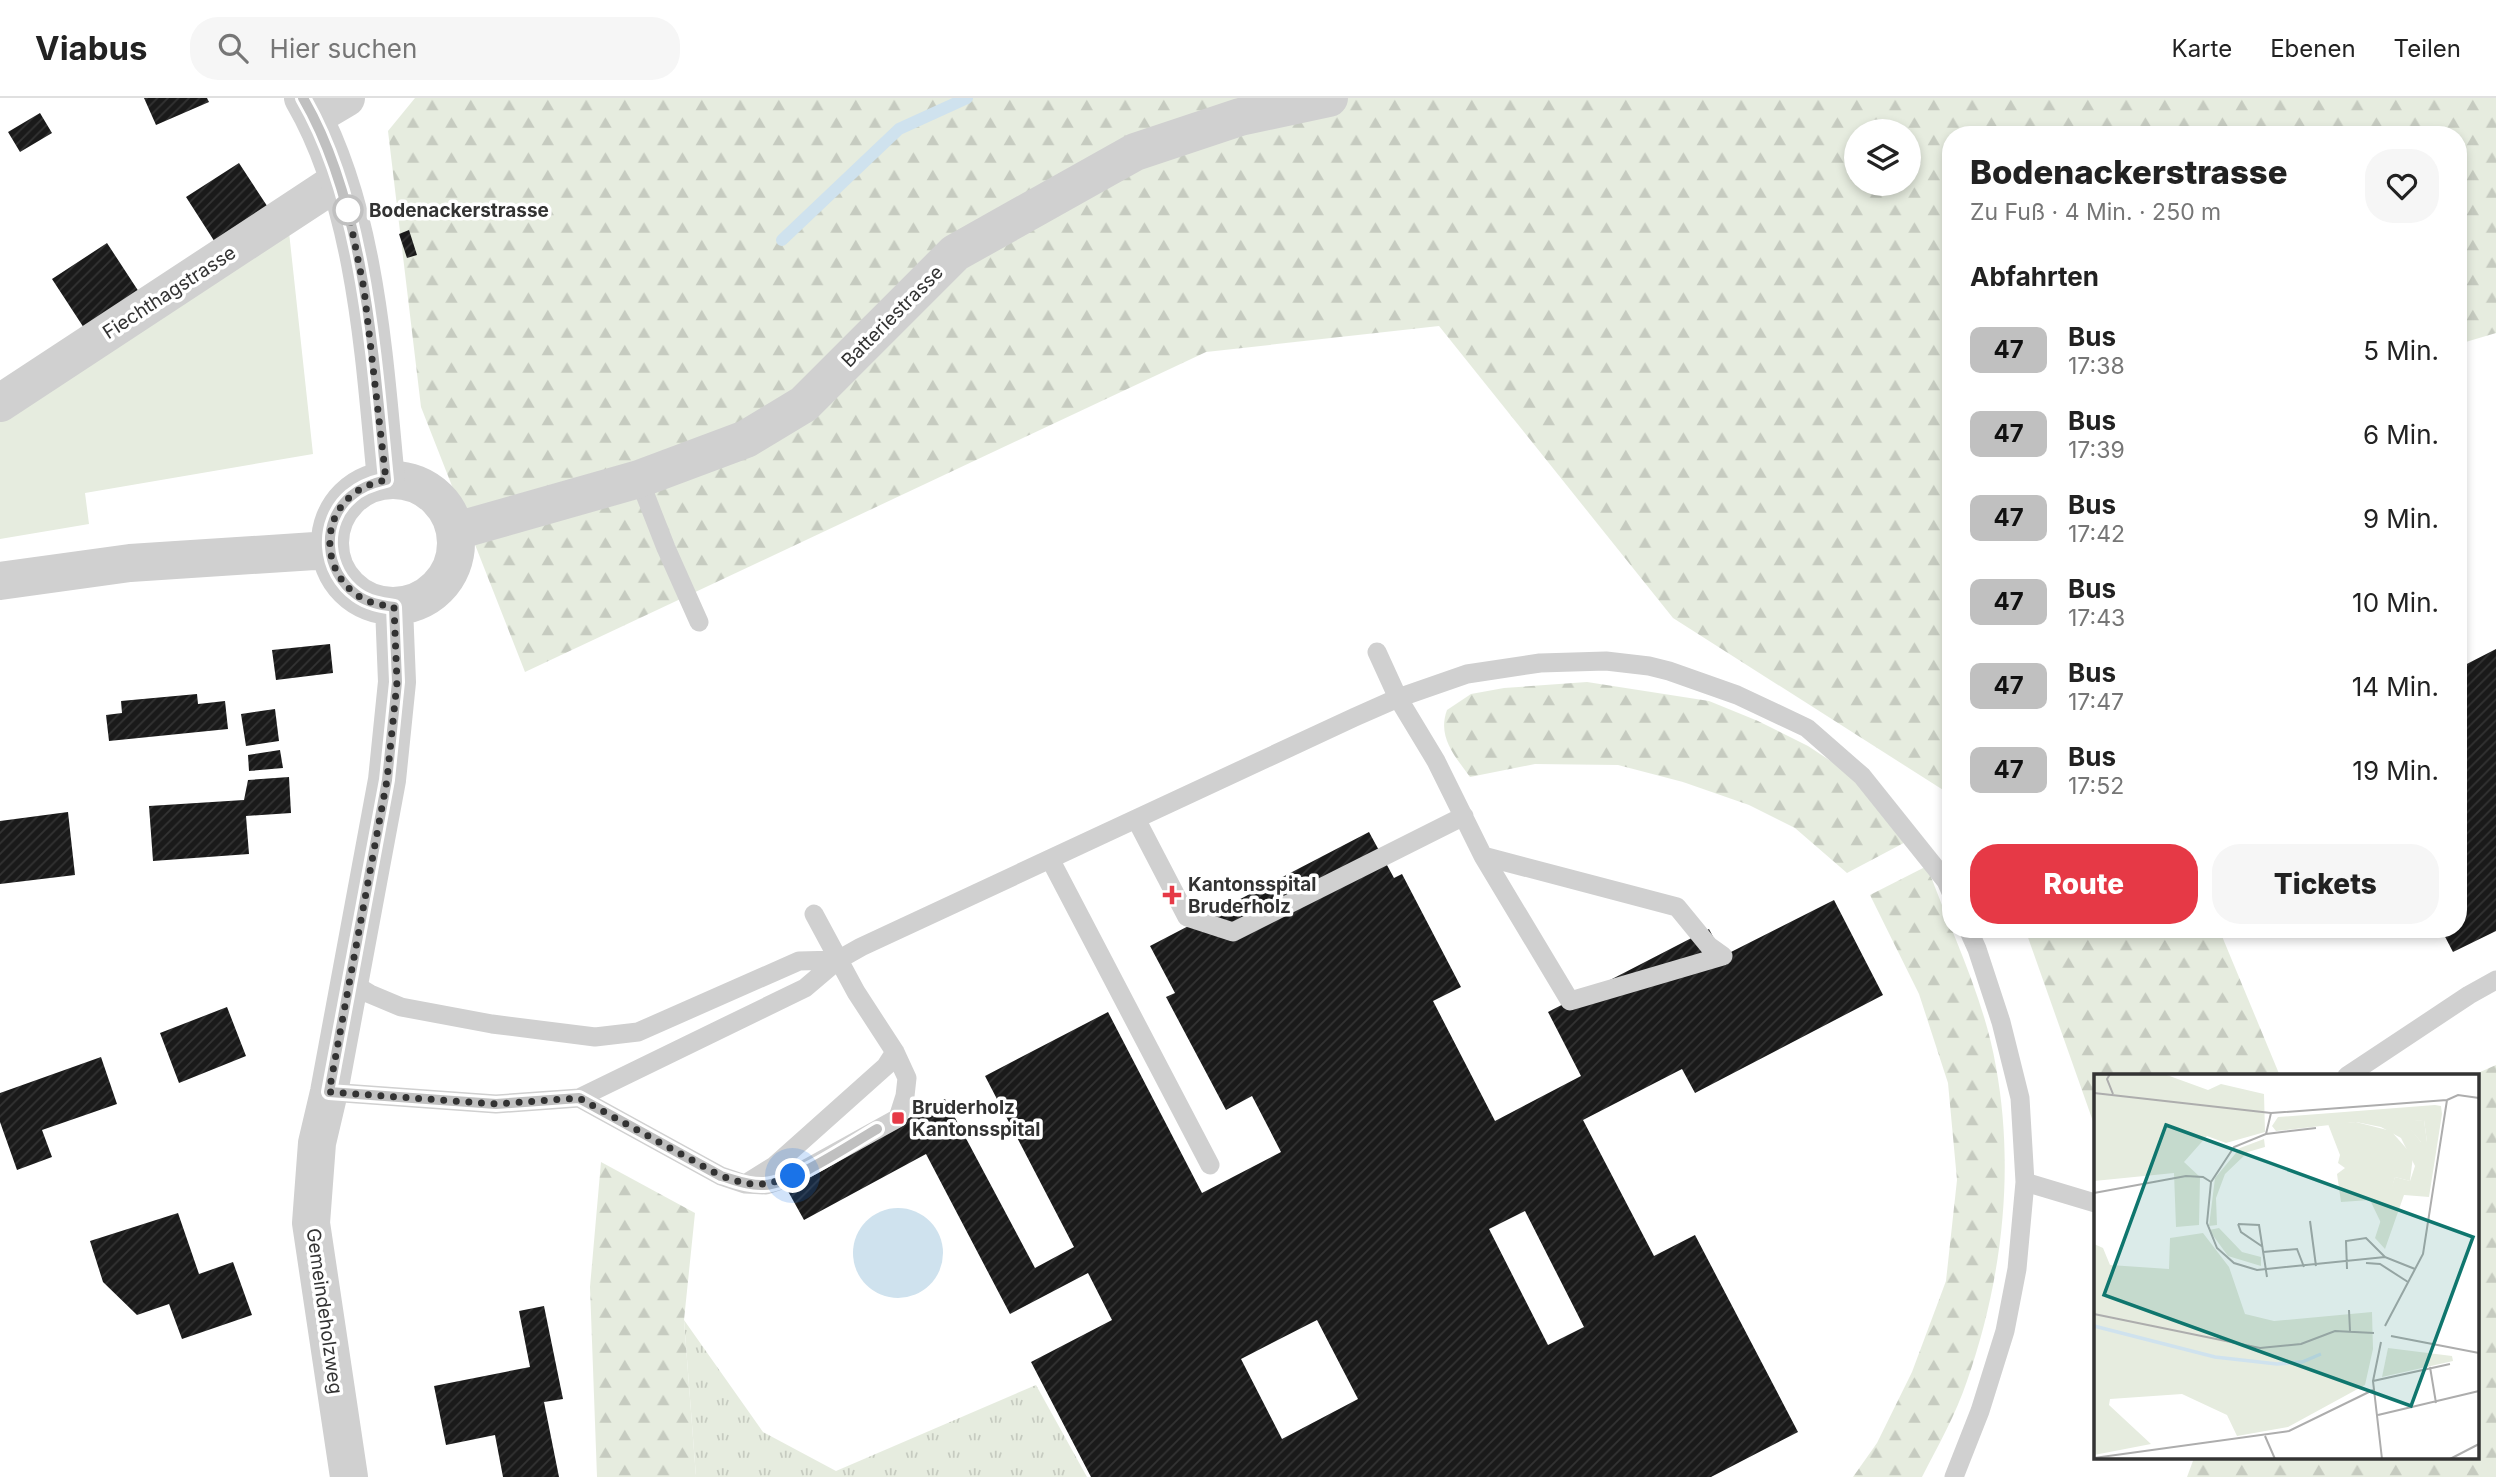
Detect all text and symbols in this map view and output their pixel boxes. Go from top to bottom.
search box [190,17,680,80]
text: Viabus [35,28,148,68]
icon: search [214,29,252,67]
text: Hier suchen [270,33,417,64]
text: Karte [2172,34,2232,63]
text: Ebenen [2270,34,2356,63]
text: Teilen [2394,34,2461,63]
map controls [1844,119,1921,196]
button: layers [1844,119,1921,196]
button: heart [2365,149,2439,223]
text: Bodenackerstrasse [1970,152,2288,192]
marker: Bodenackerstrasse [333,195,363,225]
text: Zu Fuß · 4 Min. · 250 m [1970,198,2221,226]
place label: Bodenackerstrasse [369,199,549,222]
street label: Fiechthagstrasse [98,241,240,344]
street label: Batteriestrasse [837,261,948,372]
text: Abfahrten [1970,261,2099,292]
text: Bus [2068,321,2116,352]
text: 47 [1993,335,2024,364]
text: 5 Min. [2363,335,2439,366]
text: 17:38 [2068,352,2125,380]
text: Bus [2068,405,2116,436]
text: 47 [1993,419,2024,448]
text: 6 Min. [2363,419,2439,450]
text: 17:39 [2068,436,2125,464]
text: Bus [2068,489,2116,520]
text: 47 [1993,503,2024,532]
text: 9 Min. [2363,503,2439,534]
text: 17:42 [2068,520,2125,548]
text: Bus [2068,573,2116,604]
text: 47 [1993,587,2024,616]
text: 10 Min. [2352,587,2439,618]
text: 17:43 [2068,604,2125,632]
text: Bus [2068,657,2116,688]
text: 47 [1993,671,2024,700]
text: 14 Min. [2352,671,2439,702]
text: 17:47 [2068,688,2124,716]
text: Bus [2068,741,2116,772]
text: 47 [1993,755,2024,784]
text: 19 Min. [2352,755,2439,786]
text: 17:52 [2068,772,2124,800]
button: Route [1970,844,2198,924]
button: Tickets [2212,844,2439,924]
place label: Kantonsspital Bruderholz [1188,873,1316,918]
marker: Kantonsspital Bruderholz [1162,885,1182,905]
inset map [2094,1074,2478,1460]
place label: Bruderholz Kantonsspital [912,1096,1040,1141]
marker: Bruderholz Kantonsspital [890,1110,906,1126]
your location [775,1158,810,1193]
street label: Gemeindeholzweg [301,1227,348,1395]

